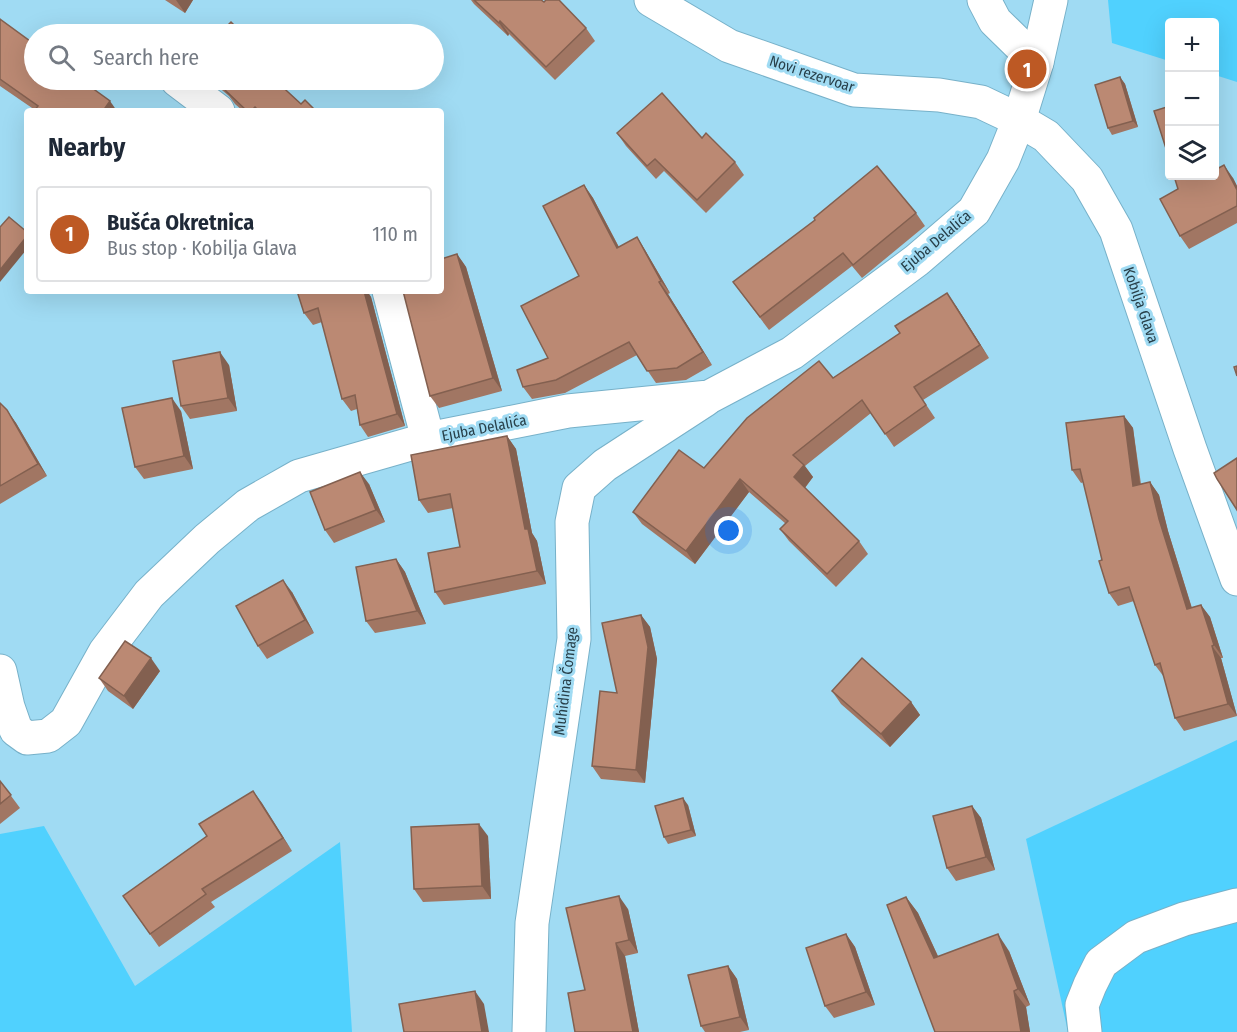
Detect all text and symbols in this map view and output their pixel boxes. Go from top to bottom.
map controls [1165,18,1219,180]
button: + [1165,18,1219,72]
search box [24,24,444,90]
icon: search [45,41,78,74]
text: Search here [93,44,199,71]
pin: 1 [1008,46,1046,92]
street label: Novi rezervoar [767,52,858,96]
button: − [1165,72,1219,126]
button: layers [1165,126,1219,180]
text: Nearby [48,132,125,163]
street label: Ejuba Delalića [897,206,975,276]
text: Bušća Okretnica [107,209,254,236]
text: 1 [65,222,74,246]
text: 110 m [372,222,418,246]
text: Bus stop · Kobilja Glava [107,236,297,260]
street label: Kobilja Glava [1120,265,1162,345]
street label: Ejuba Delalića [440,411,528,445]
your location [714,516,743,545]
street label: Muhidina Čomage [550,626,582,736]

